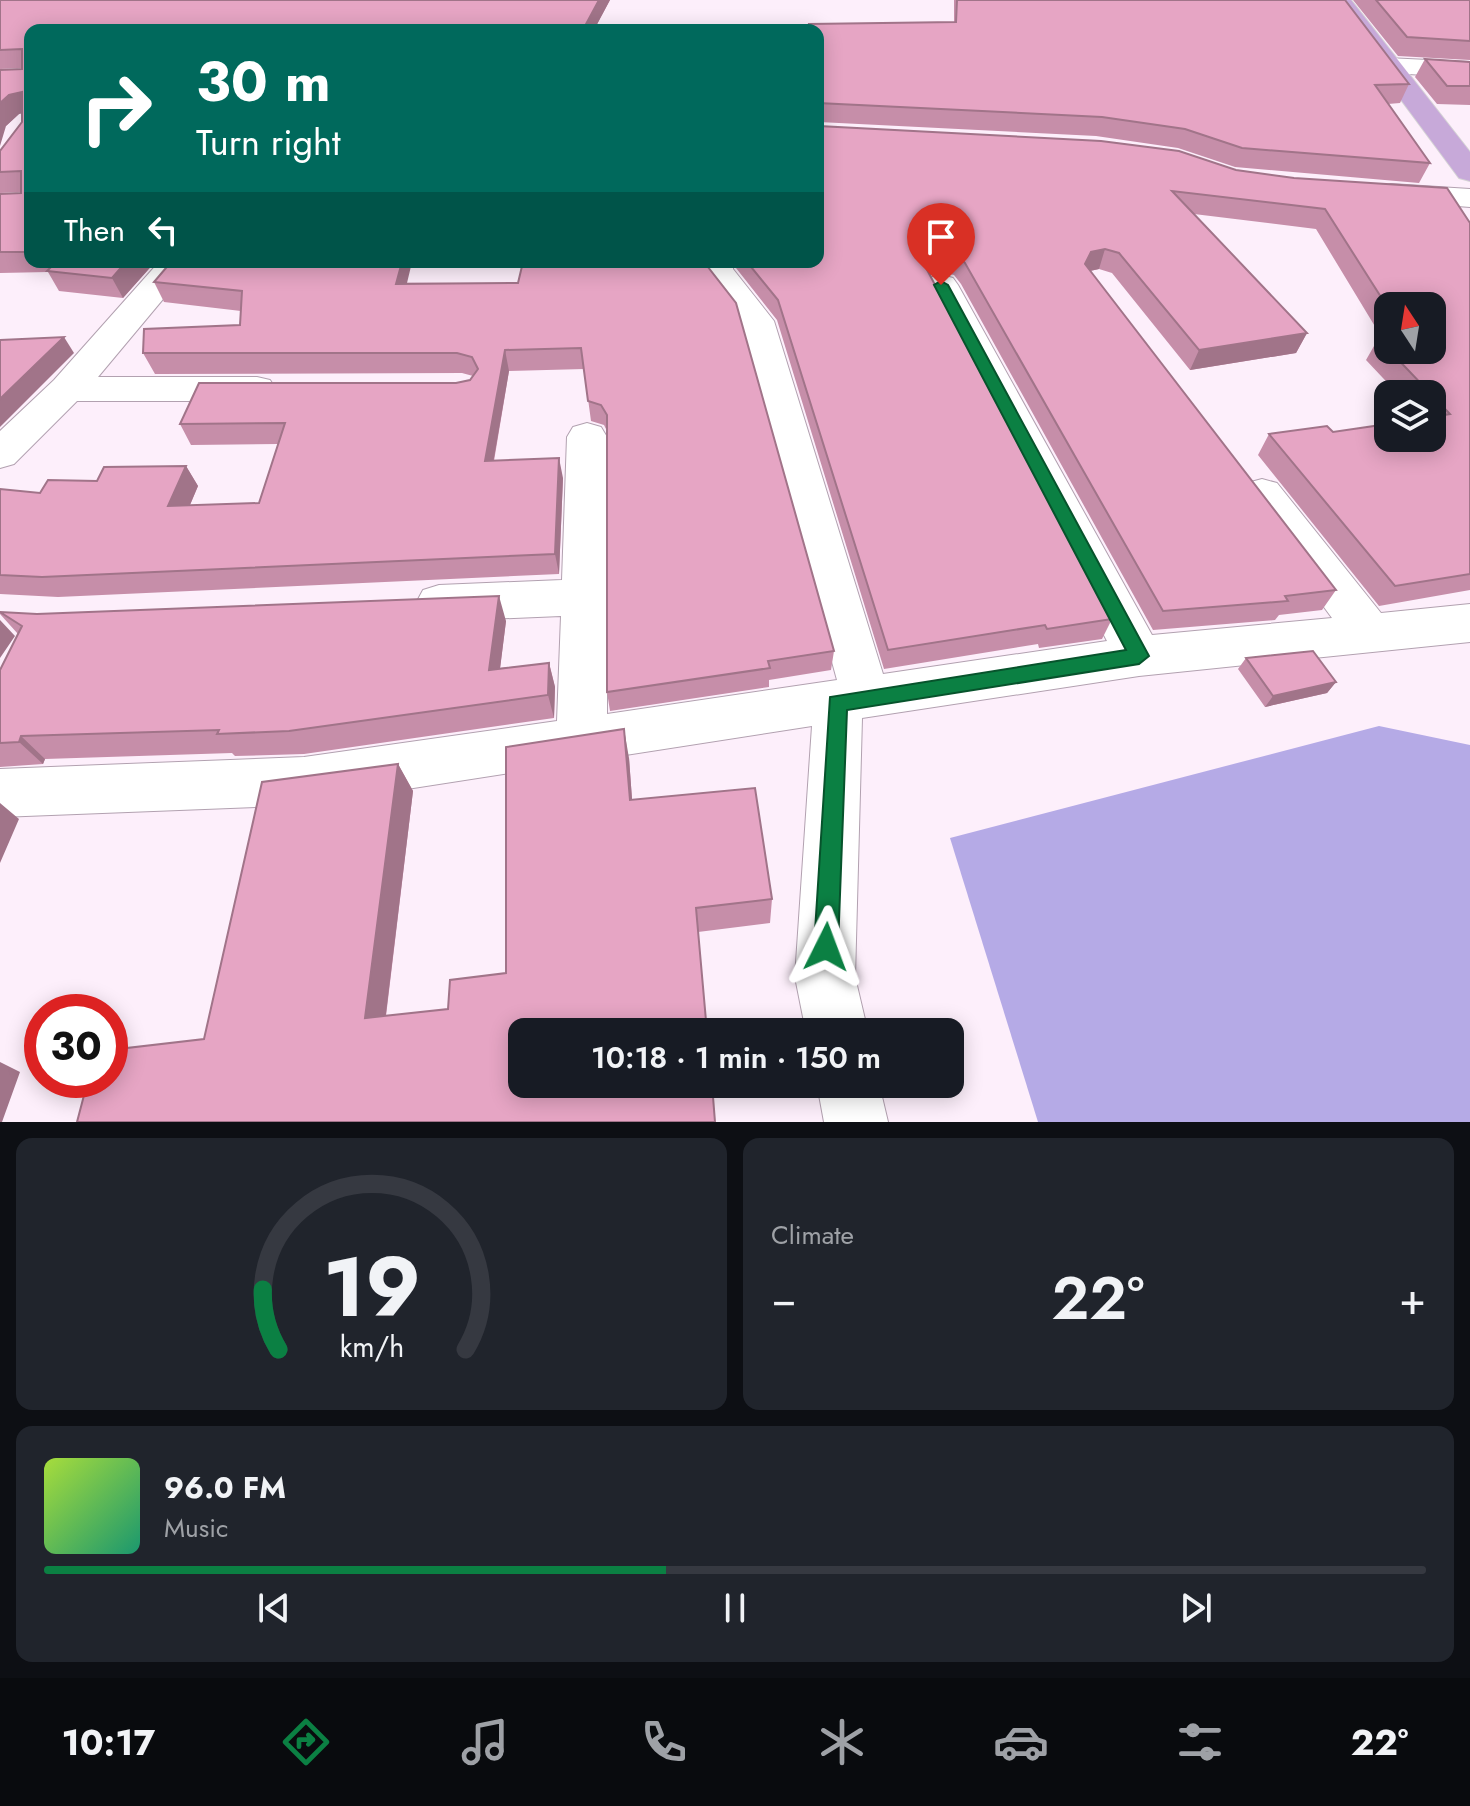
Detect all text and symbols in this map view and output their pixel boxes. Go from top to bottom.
text: 30 m [196,41,331,122]
icon: right [64,56,168,160]
text: Turn right [196,116,341,168]
pin [907,203,975,285]
icon: left [141,208,185,252]
text: Then [64,209,125,252]
icon: arrive [919,215,963,259]
north arrow [1374,292,1446,364]
map controls [1374,292,1446,452]
button: layers [1374,380,1446,452]
position arrow [784,905,868,989]
speed limit sign: 30 [24,994,128,1098]
text: 10:18 · 1 min · 150 m [591,1036,881,1079]
text: Climate [771,1216,854,1254]
text: 19 [323,1227,420,1347]
text: 22° [1051,1255,1144,1342]
text: − [771,1267,797,1331]
text: + [1399,1267,1426,1331]
text: km/h [339,1326,404,1368]
text: 96.0 FM [164,1466,286,1509]
text: Music [164,1509,228,1547]
icon: previous [252,1586,296,1630]
icon: pause [713,1586,757,1630]
icon: next [1174,1586,1218,1630]
icon: directions [278,1714,334,1770]
icon: music [457,1714,513,1770]
icon: phone [636,1714,692,1770]
icon: climate [814,1714,870,1770]
icon: car [993,1714,1049,1770]
icon: filters [1172,1714,1228,1770]
text: 10:17 [61,1716,155,1768]
text: 22° [1351,1716,1409,1768]

